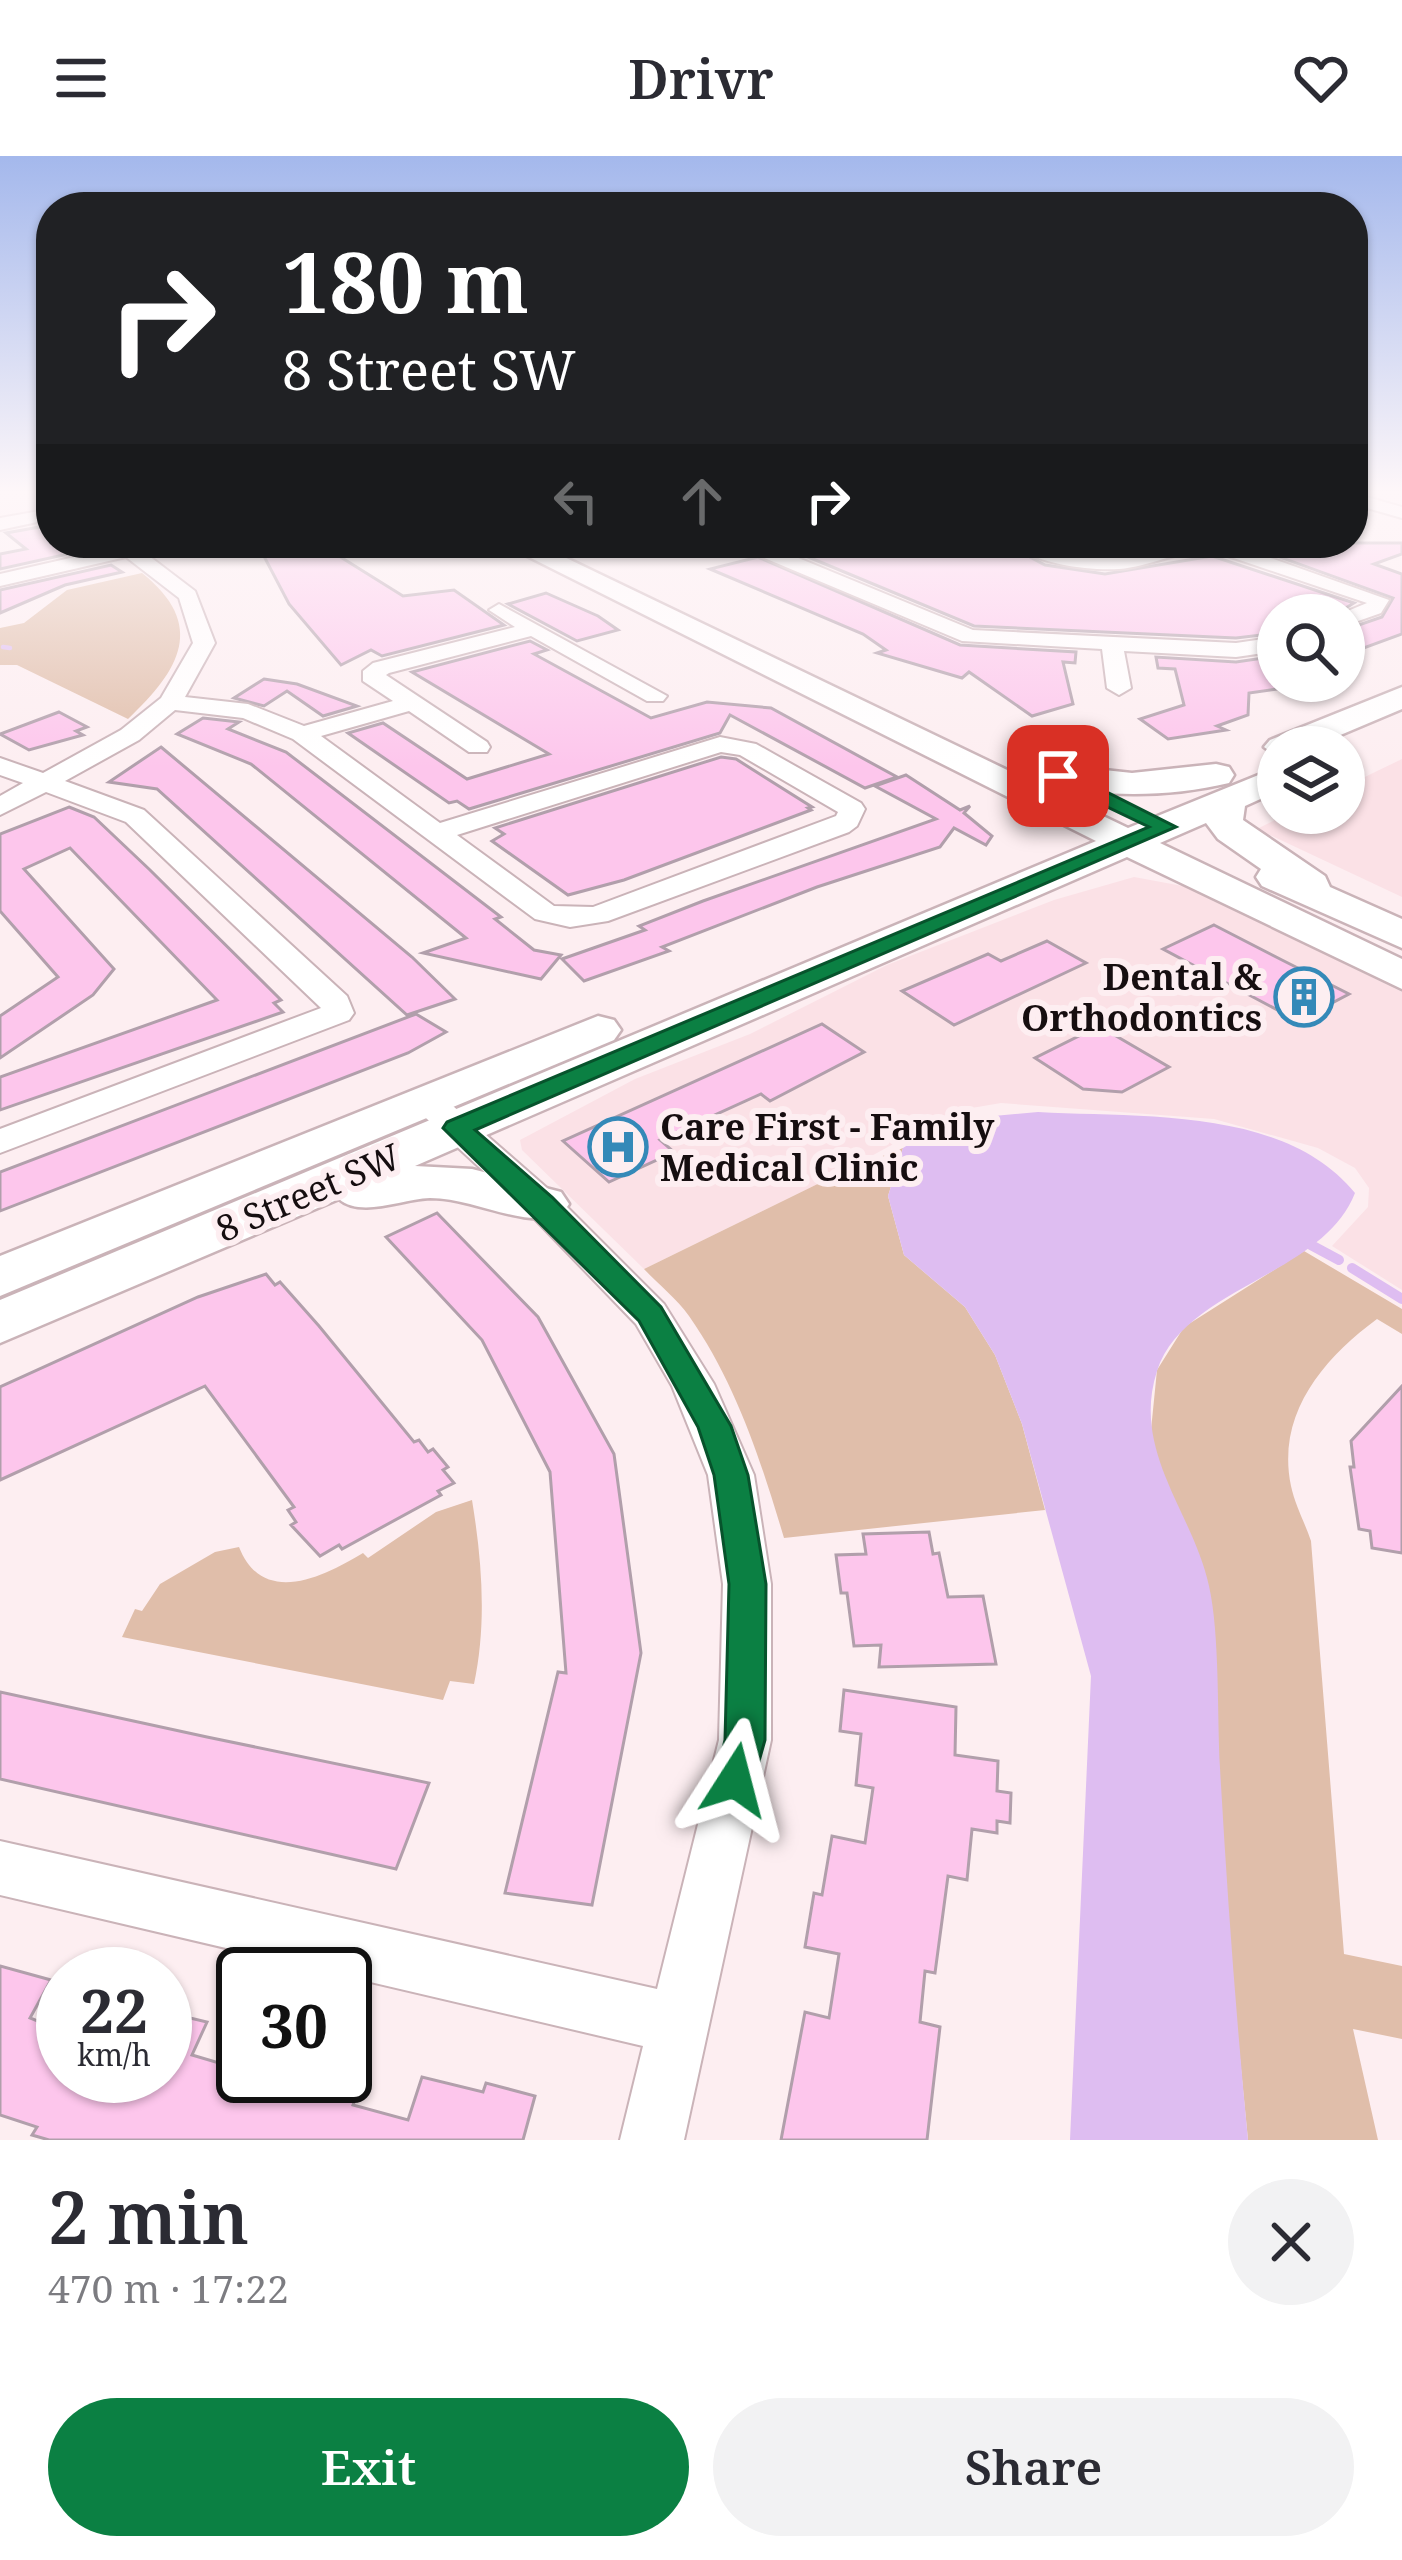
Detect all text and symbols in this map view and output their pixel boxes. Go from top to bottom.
text: Drivr [628,41,774,115]
icon: menu [48,45,114,111]
icon: heart [1288,45,1354,111]
text: 180 m [282,223,529,338]
icon: right [84,240,240,396]
text: 8 Street SW [282,332,576,406]
icon: left [543,468,609,534]
icon: ahead [669,468,735,534]
icon: right [795,468,861,534]
map controls [1257,594,1365,834]
button: search [1257,594,1365,702]
pin [1007,725,1109,827]
button: layers [1257,726,1365,834]
icon: arrive [1025,743,1091,809]
place label: Dental & Orthodontics [1021,952,1262,1042]
building icon: Dental & Orthodontics [1273,966,1335,1028]
place label: Care First - Family Medical Clinic [660,1102,994,1192]
hospital icon: Care First - Family Medical Clinic [587,1116,649,1178]
street label: 8 Street SW [208,1131,408,1253]
position arrow [672,1717,798,1843]
speed limit sign: 30 [216,1947,372,2103]
text: 22 [80,1969,148,2051]
text: km/h [77,2034,151,2075]
text: 2 min [48,2167,249,2265]
button: close [1228,2179,1354,2305]
text: 470 m · 17:22 [48,2261,289,2314]
button: Exit [48,2398,689,2536]
button: Share [713,2398,1354,2536]

